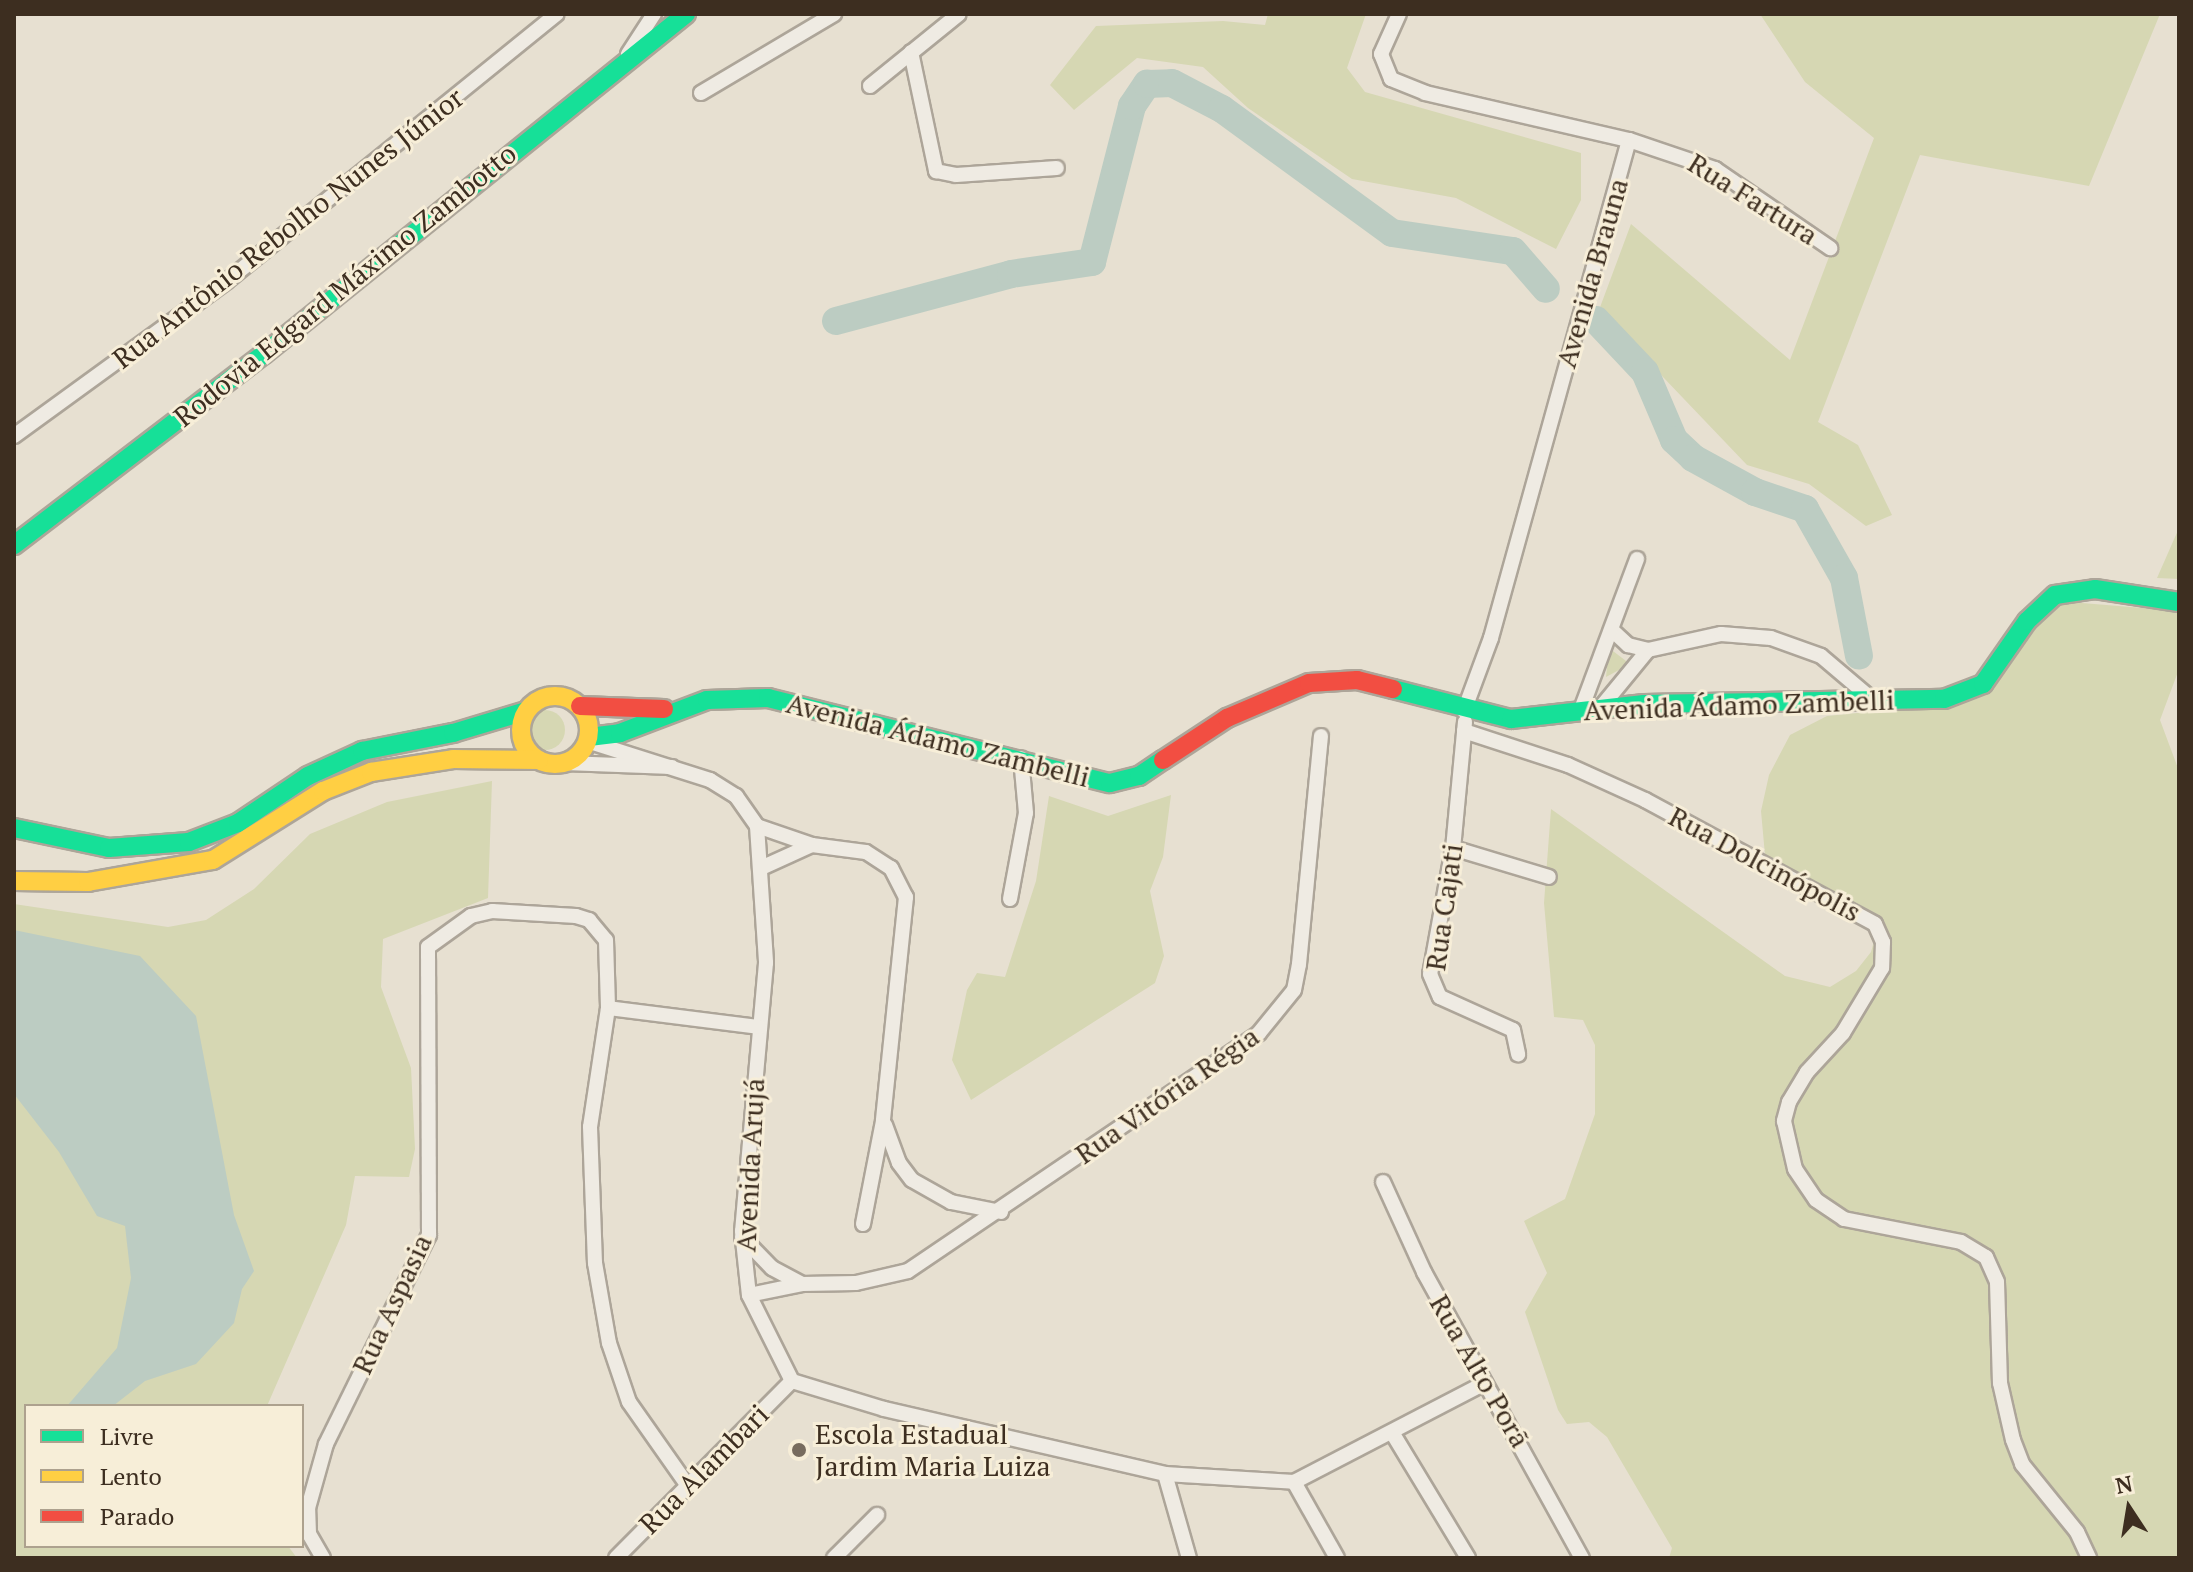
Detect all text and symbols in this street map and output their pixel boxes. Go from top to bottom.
street label: Rua Antônio Rebolho Nunes Júnior [106,80,470,376]
street label: Rodovia Edgard Máximo Zambotto [167,136,523,434]
street label: Rua Fartura [1682,146,1824,252]
street label: Avenida Brauna [1549,174,1635,372]
street label: Avenida Ádamo Zambelli [1583,683,1895,727]
street label: Avenida Ádamo Zambelli [783,686,1093,794]
street label: Rua Dolcinópolis [1663,799,1867,929]
street label: Rua Cajati [1418,841,1470,973]
street label: Rua Vitória Régia [1068,1019,1266,1171]
street label: Avenida Arujá [729,1077,771,1253]
street label: Rua Aspasia [345,1229,439,1379]
street label: Rua Alto Porã [1423,1288,1537,1454]
street label: Rua Alambari [632,1397,776,1541]
legend [24,1404,304,1548]
place label: Escola Estadual Jardim Maria Luiza [815,1417,1051,1483]
text: Livre [100,1420,154,1452]
marker: Escola Estadual Jardim Maria Luiza [790,1441,808,1459]
text: Lento [100,1460,162,1492]
north arrow [2089,1468,2169,1548]
text: N [2113,1468,2135,1500]
text: Parado [100,1500,174,1532]

